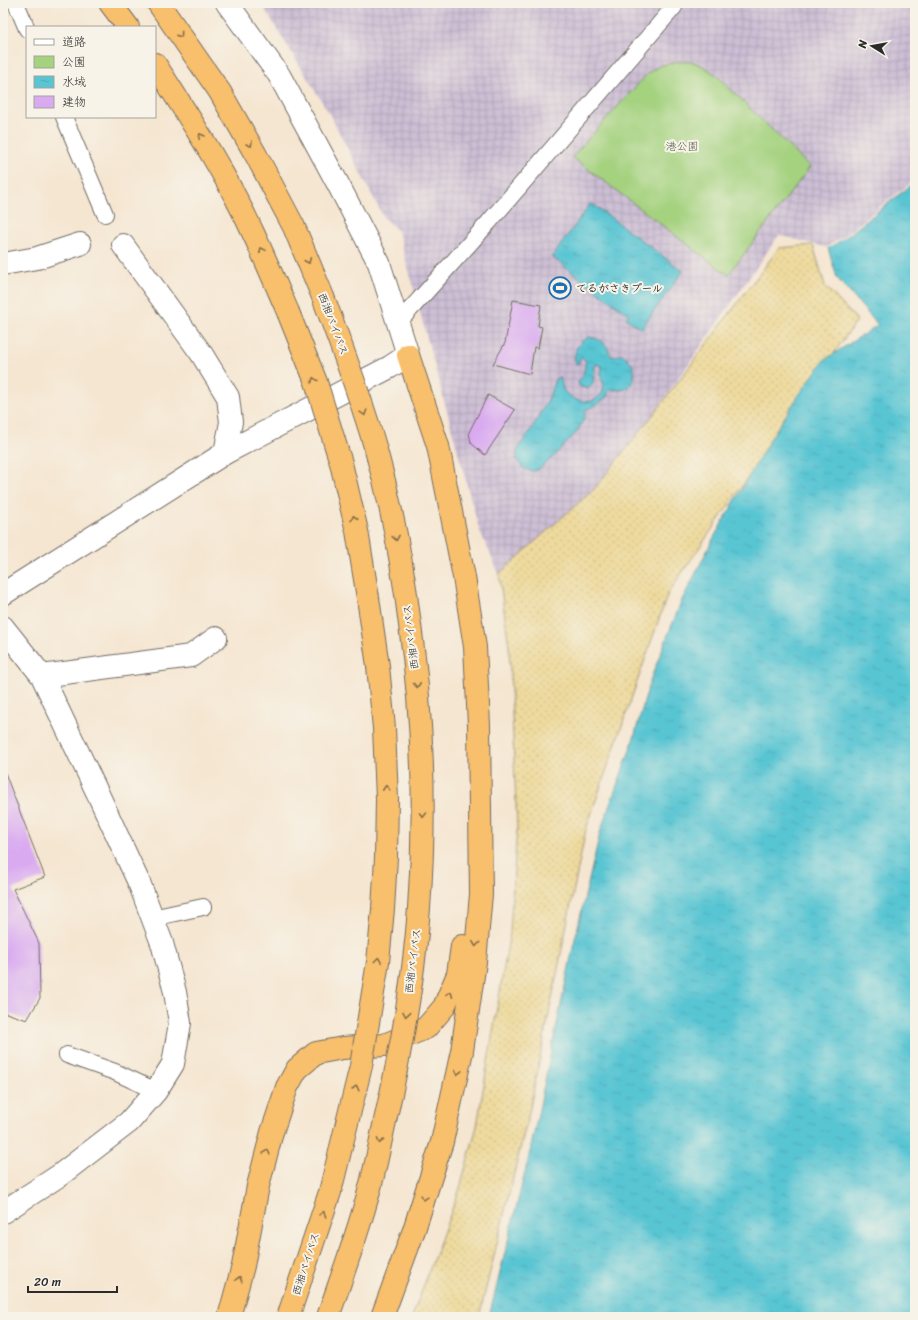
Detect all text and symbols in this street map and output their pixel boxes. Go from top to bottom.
legend [26,26,156,118]
north arrow [852,26,892,66]
text: 道路 [62,31,86,53]
one-way arrow [175,31,183,38]
text: N [852,38,873,51]
text: 公園 [62,51,86,73]
text: 水域 [62,71,86,93]
text: 建物 [62,91,86,113]
one-way arrow [198,133,205,140]
park label: 港公園 [666,137,699,156]
one-way arrow [246,140,253,147]
one-way arrow [258,247,266,254]
one-way arrow [303,256,311,264]
sports icon: てるがさきプール [547,275,573,301]
place label: てるがさきプール [576,279,663,298]
street label: 西湘バイパス [312,290,354,358]
one-way arrow [311,376,319,383]
one-way arrow [359,409,368,416]
one-way arrow [350,515,358,521]
one-way arrow [392,535,400,542]
street label: 西湘バイパス [398,603,424,671]
one-way arrow [412,682,421,688]
one-way arrow [382,785,391,791]
one-way arrow [419,812,427,818]
street label: 西湘バイパス [400,927,426,995]
one-way arrow [472,941,481,947]
one-way arrow [373,957,382,963]
one-way arrow [445,990,453,997]
one-way arrow [403,1011,411,1017]
one-way arrow [454,1069,462,1075]
one-way arrow [351,1085,359,1091]
one-way arrow [377,1138,385,1144]
one-way arrow [262,1149,270,1156]
one-way arrow [420,1194,429,1201]
one-way arrow [318,1210,326,1217]
street label: 西湘バイパス [287,1230,325,1298]
scale bar [28,1268,117,1294]
text: 20 m [34,1271,61,1293]
one-way arrow [234,1276,243,1283]

